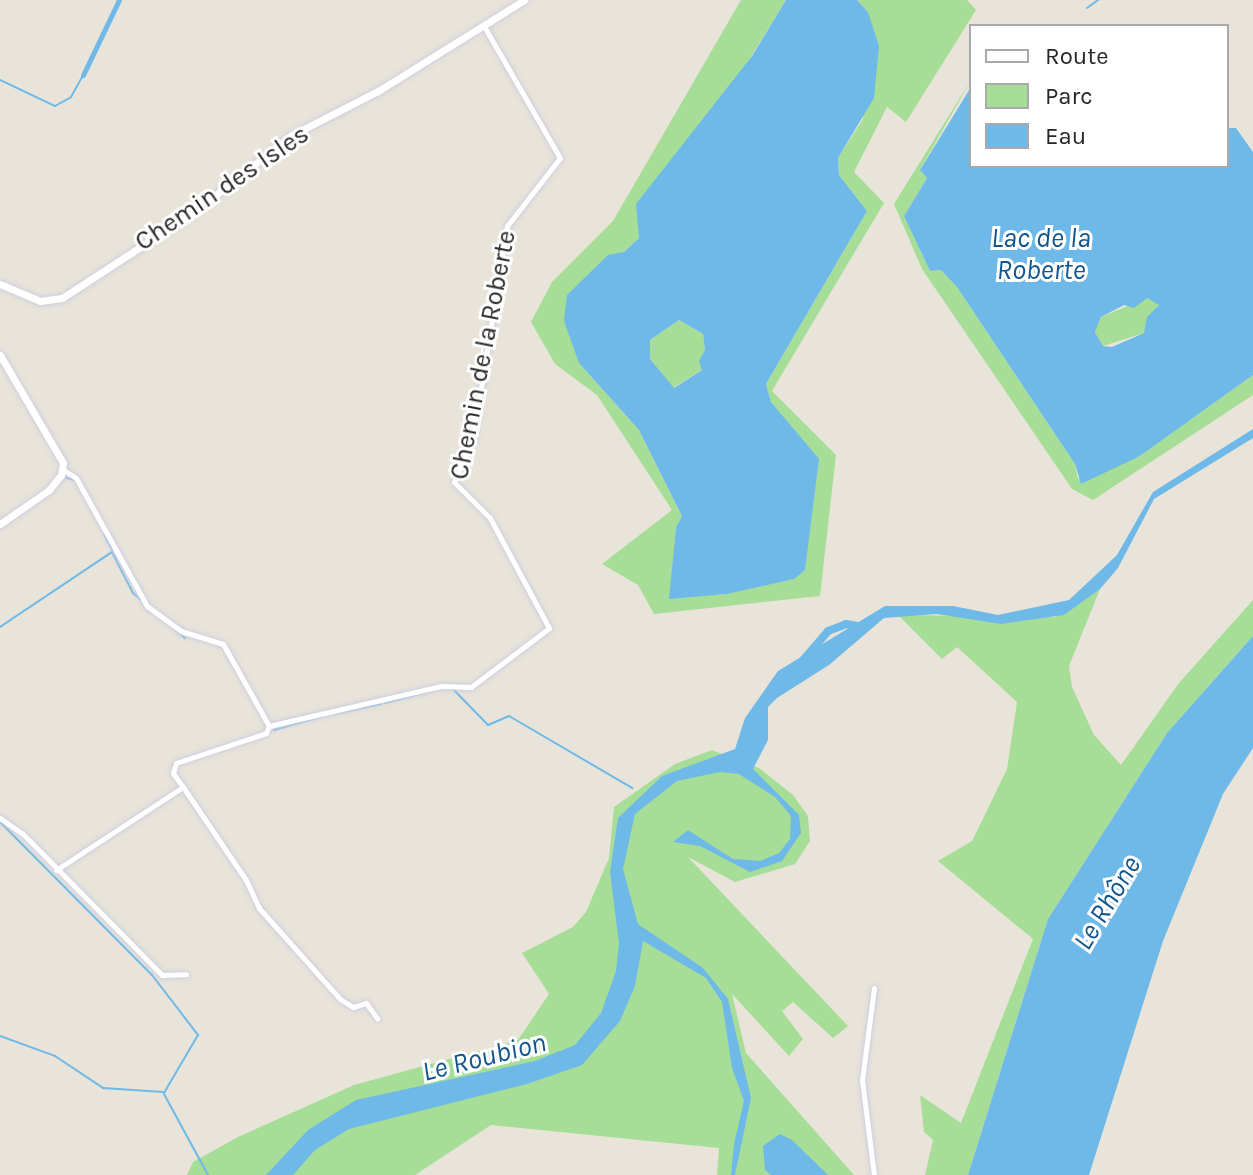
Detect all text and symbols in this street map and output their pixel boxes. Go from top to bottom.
legend [969,24,1229,168]
text: Route [1045,42,1109,70]
text: Parc [1045,82,1093,110]
street label: Chemin des Isles [129,118,315,258]
text: Eau [1045,122,1086,150]
water label: Lac de la Roberte [991,221,1091,287]
street label: Chemin de la Roberte [444,228,522,482]
water label: Le Rhône [1066,850,1148,956]
water label: Le Roubion [419,1025,549,1089]

